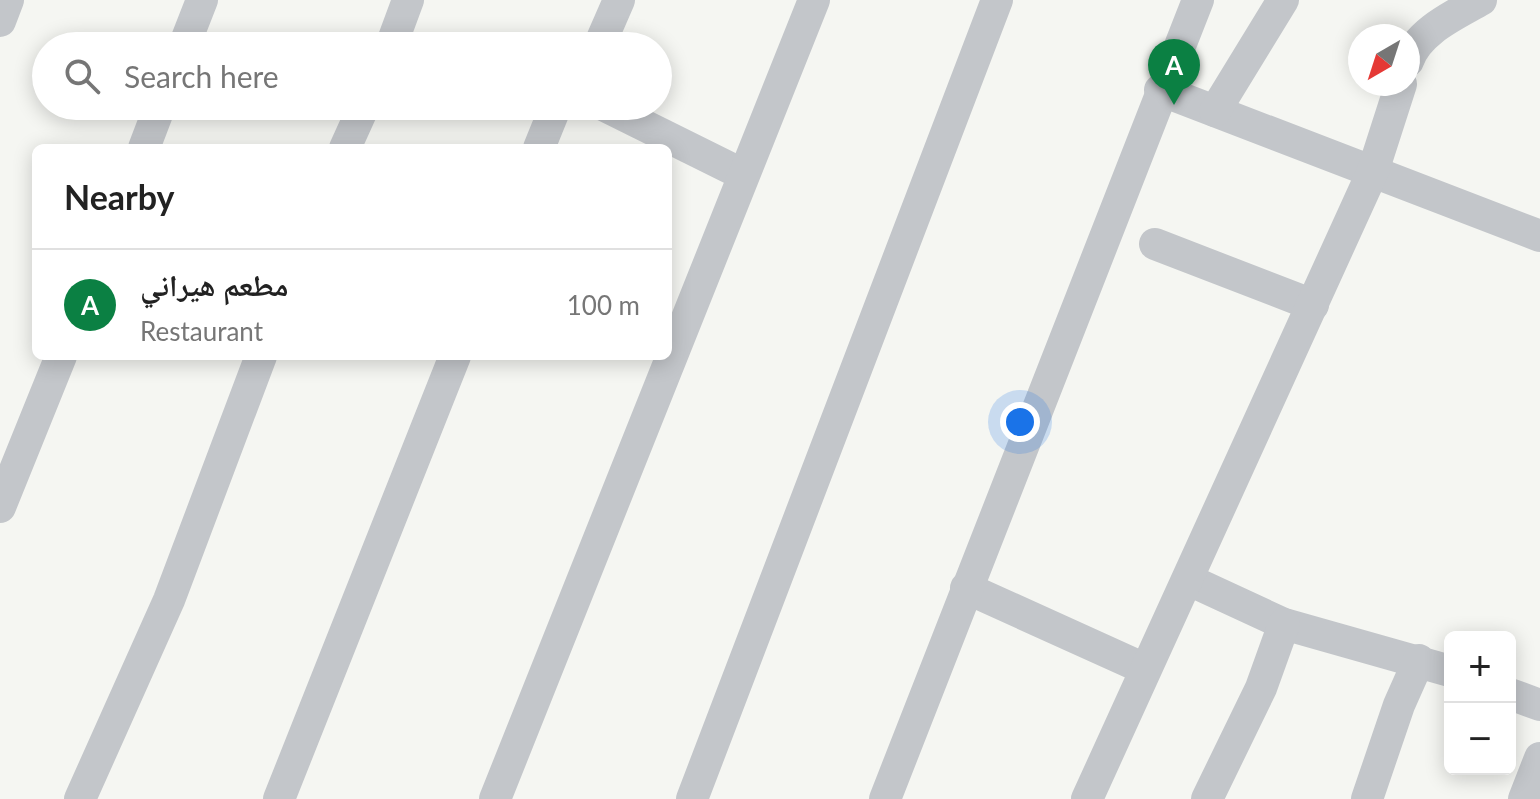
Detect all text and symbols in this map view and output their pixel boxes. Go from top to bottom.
north arrow [1348,24,1420,96]
search box [32,32,672,120]
pin: A [1148,39,1200,105]
icon: search [60,54,104,98]
text: Search here [124,58,279,94]
text: Nearby [64,176,175,217]
text: مطعم هيراني [140,266,288,302]
text: A [81,289,99,321]
text: 100 m [567,289,640,321]
text: Restaurant [140,315,263,347]
your location [1000,402,1040,442]
map controls [1444,631,1516,775]
button: + [1444,631,1516,703]
button: − [1444,703,1516,775]

